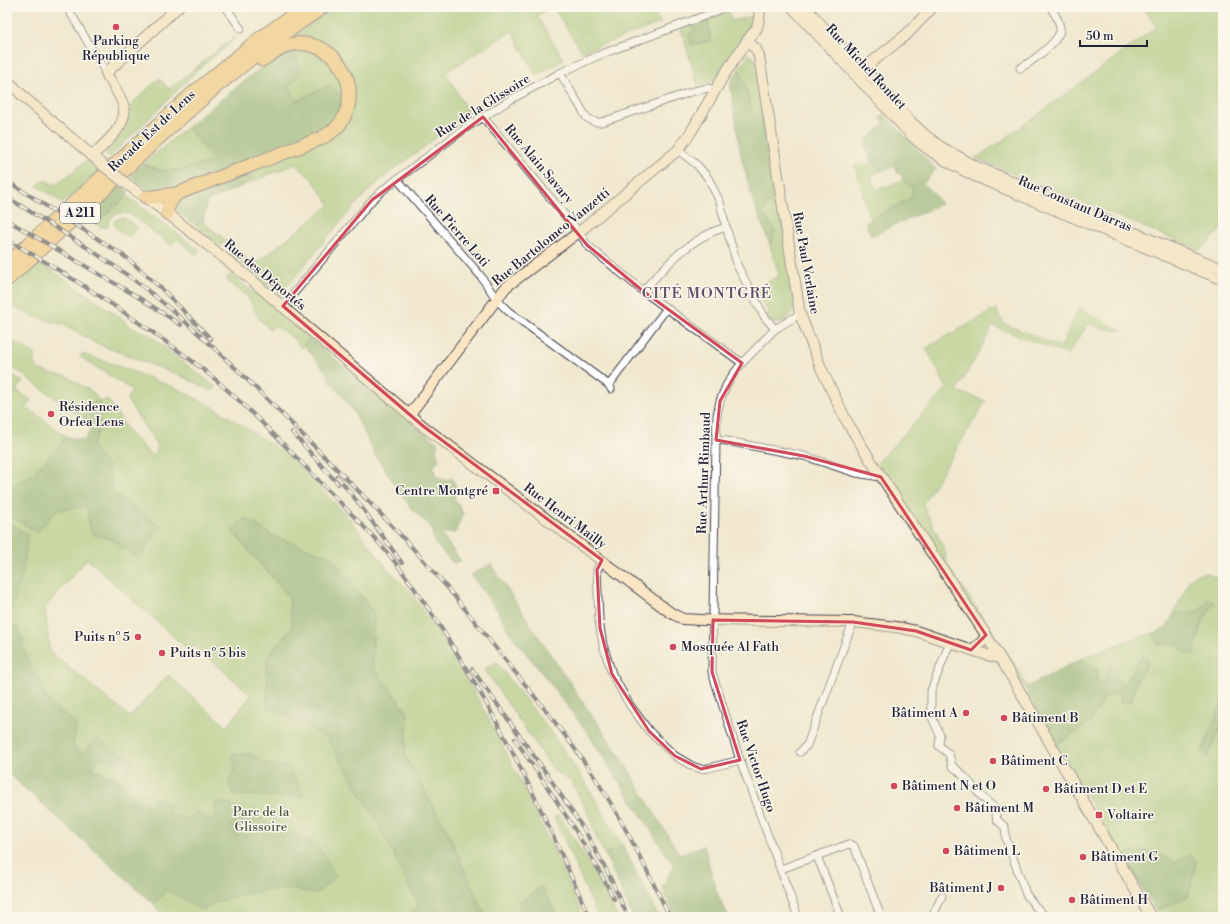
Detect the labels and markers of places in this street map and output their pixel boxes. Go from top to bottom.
marker: Parking République [111,22,121,32]
place label: Parking République [82,33,150,64]
place label: Résidence Orfea Lens [59,399,124,430]
marker: Résidence Orfea Lens [46,409,56,419]
place label: Centre Montgré [395,483,488,499]
marker: Centre Montgré [491,486,501,496]
place label: Puits n° 5 [74,629,130,645]
marker: Puits n° 5 [133,632,143,642]
place label: Mosquée Al Fath [681,639,779,655]
marker: Mosquée Al Fath [668,642,678,652]
place label: Puits n° 5 bis [170,645,246,661]
marker: Puits n° 5 bis [157,648,167,658]
place label: Bâtiment A [890,705,959,721]
marker: Bâtiment A [961,708,971,718]
place label: Bâtiment B [1011,710,1079,726]
marker: Bâtiment B [999,713,1009,723]
place label: Bâtiment C [1000,753,1068,769]
marker: Bâtiment C [988,756,998,766]
place label: Bâtiment N et O [901,778,996,794]
marker: Bâtiment N et O [889,781,899,791]
place label: Bâtiment D et E [1053,781,1147,797]
marker: Bâtiment D et E [1041,784,1051,794]
place label: Bâtiment M [964,800,1035,816]
marker: Bâtiment M [952,803,962,813]
place label: Voltaire [1106,807,1154,823]
marker: Voltaire [1094,810,1104,820]
place label: Bâtiment L [953,843,1021,859]
marker: Bâtiment L [941,846,951,856]
place label: Bâtiment G [1090,849,1159,865]
marker: Bâtiment G [1078,852,1088,862]
place label: Bâtiment J [928,880,993,896]
marker: Bâtiment J [996,883,1006,893]
place label: Bâtiment H [1079,892,1149,908]
marker: Bâtiment H [1067,895,1077,905]

